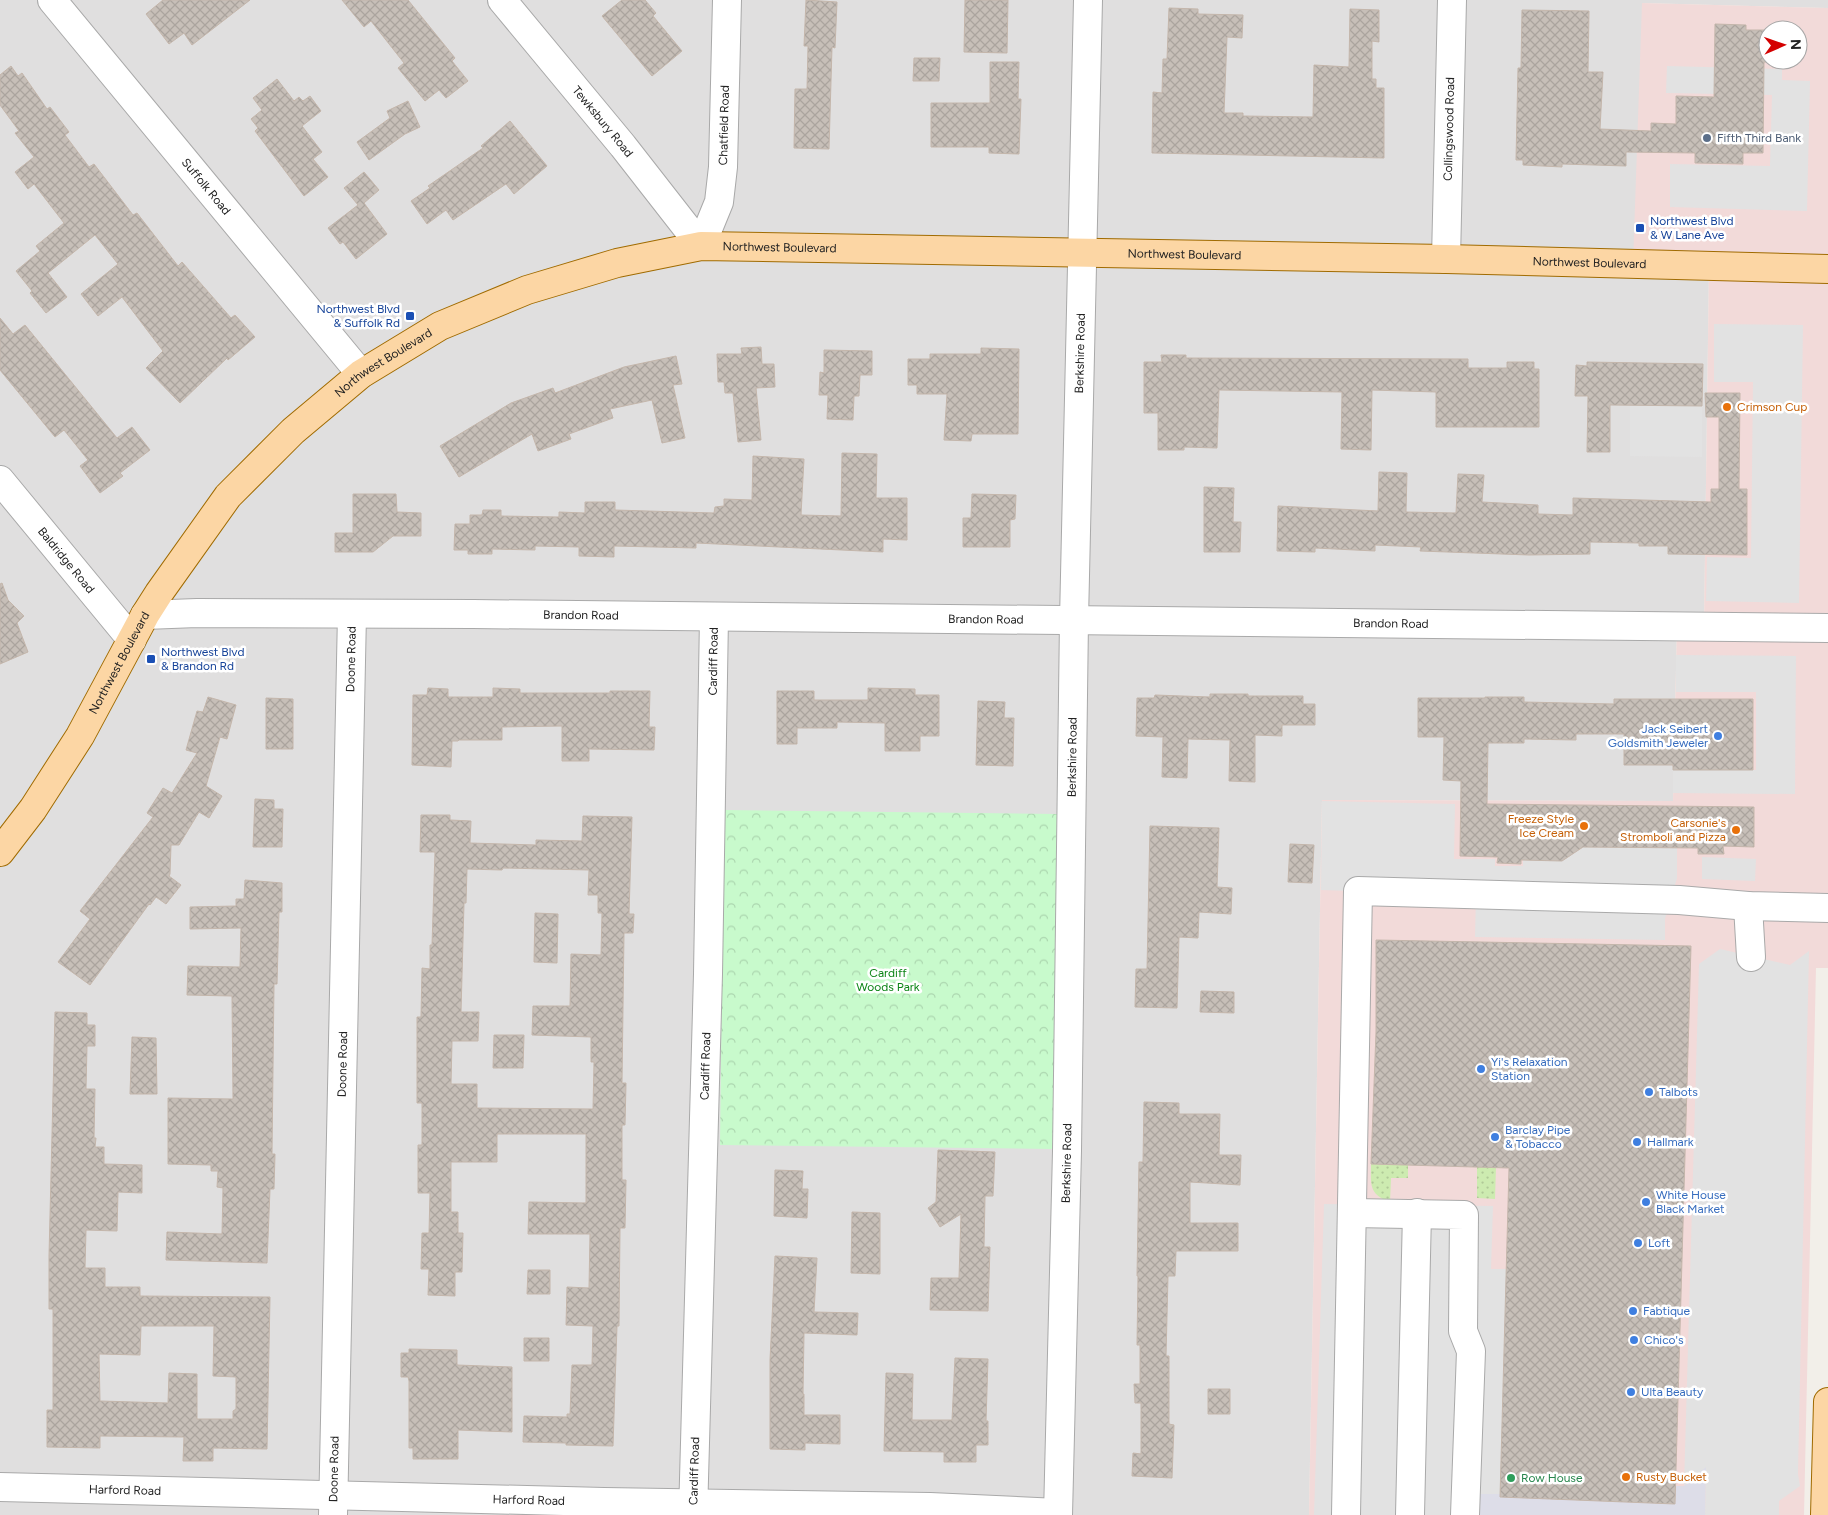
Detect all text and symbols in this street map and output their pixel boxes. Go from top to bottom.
north arrow [1758,20,1808,70]
text: N [1787,39,1804,50]
street label: Collingswood Road [1441,77,1457,181]
street label: Tewksbury Road [569,83,636,160]
street label: Chatfield Road [716,85,732,165]
place label: Fifth Third Bank [1717,131,1801,145]
marker: Fifth Third Bank [1701,132,1713,144]
street label: Suffolk Road [179,156,233,218]
place label: Northwest Blvd & W Lane Ave [1650,214,1733,242]
marker: Northwest Blvd & W Lane Ave [1634,222,1646,234]
street label: Northwest Boulevard [723,239,837,255]
street label: Northwest Boulevard [1127,246,1242,262]
street label: Northwest Boulevard [1532,254,1647,271]
place label: Northwest Blvd & Suffolk Rd [317,302,400,330]
marker: Northwest Blvd & Suffolk Rd [404,310,416,322]
street label: Berkshire Road [1072,313,1088,393]
street label: Northwest Boulevard [332,326,435,400]
place label: Crimson Cup [1737,400,1807,414]
marker: Crimson Cup [1721,401,1733,413]
street label: Baldridge Road [35,524,97,596]
street label: Brandon Road [543,608,619,623]
street label: Northwest Boulevard [86,609,152,716]
street label: Brandon Road [948,612,1024,627]
street label: Brandon Road [1353,616,1429,631]
street label: Doone Road [343,626,359,692]
street label: Cardiff Road [706,627,721,695]
place label: Northwest Blvd & Brandon Rd [161,645,244,673]
marker: Northwest Blvd & Brandon Rd [145,653,157,665]
street label: Berkshire Road [1065,717,1080,797]
place label: Jack Seibert Goldsmith Jeweler [1608,722,1708,750]
marker: Jack Seibert Goldsmith Jeweler [1712,730,1724,742]
place label: Freeze Style Ice Cream [1508,812,1574,840]
place label: Carsonie's Stromboli and Pizza [1620,816,1726,844]
marker: Freeze Style Ice Cream [1578,820,1590,832]
marker: Carsonie's Stromboli and Pizza [1730,824,1742,836]
park label: Cardiff Woods Park [856,966,920,994]
street label: Doone Road [335,1031,350,1097]
street label: Cardiff Road [698,1032,713,1100]
place label: Yi's Relaxation Station [1491,1055,1568,1083]
marker: Yi's Relaxation Station [1475,1063,1487,1075]
place label: Talbots [1659,1085,1698,1099]
marker: Talbots [1643,1086,1655,1098]
street label: Berkshire Road [1059,1123,1074,1203]
place label: Barclay Pipe & Tobacco [1505,1123,1571,1151]
marker: Barclay Pipe & Tobacco [1489,1131,1501,1143]
place label: Hallmark [1647,1135,1694,1149]
marker: Hallmark [1631,1136,1643,1148]
place label: White House Black Market [1656,1188,1726,1216]
marker: White House Black Market [1640,1196,1652,1208]
place label: Loft [1648,1236,1671,1250]
marker: Loft [1632,1237,1644,1249]
place label: Fabtique [1643,1304,1691,1318]
marker: Fabtique [1627,1305,1639,1317]
place label: Chico's [1644,1333,1684,1347]
marker: Chico's [1628,1334,1640,1346]
place label: Ulta Beauty [1641,1385,1704,1399]
marker: Ulta Beauty [1625,1386,1637,1398]
street label: Doone Road [326,1436,342,1502]
street label: Cardiff Road [686,1437,702,1505]
place label: Rusty Bucket [1636,1470,1707,1484]
place label: Row House [1521,1471,1583,1485]
marker: Rusty Bucket [1620,1471,1632,1483]
marker: Row House [1505,1472,1517,1484]
street label: Harford Road [89,1482,161,1498]
street label: Harford Road [493,1492,565,1508]

